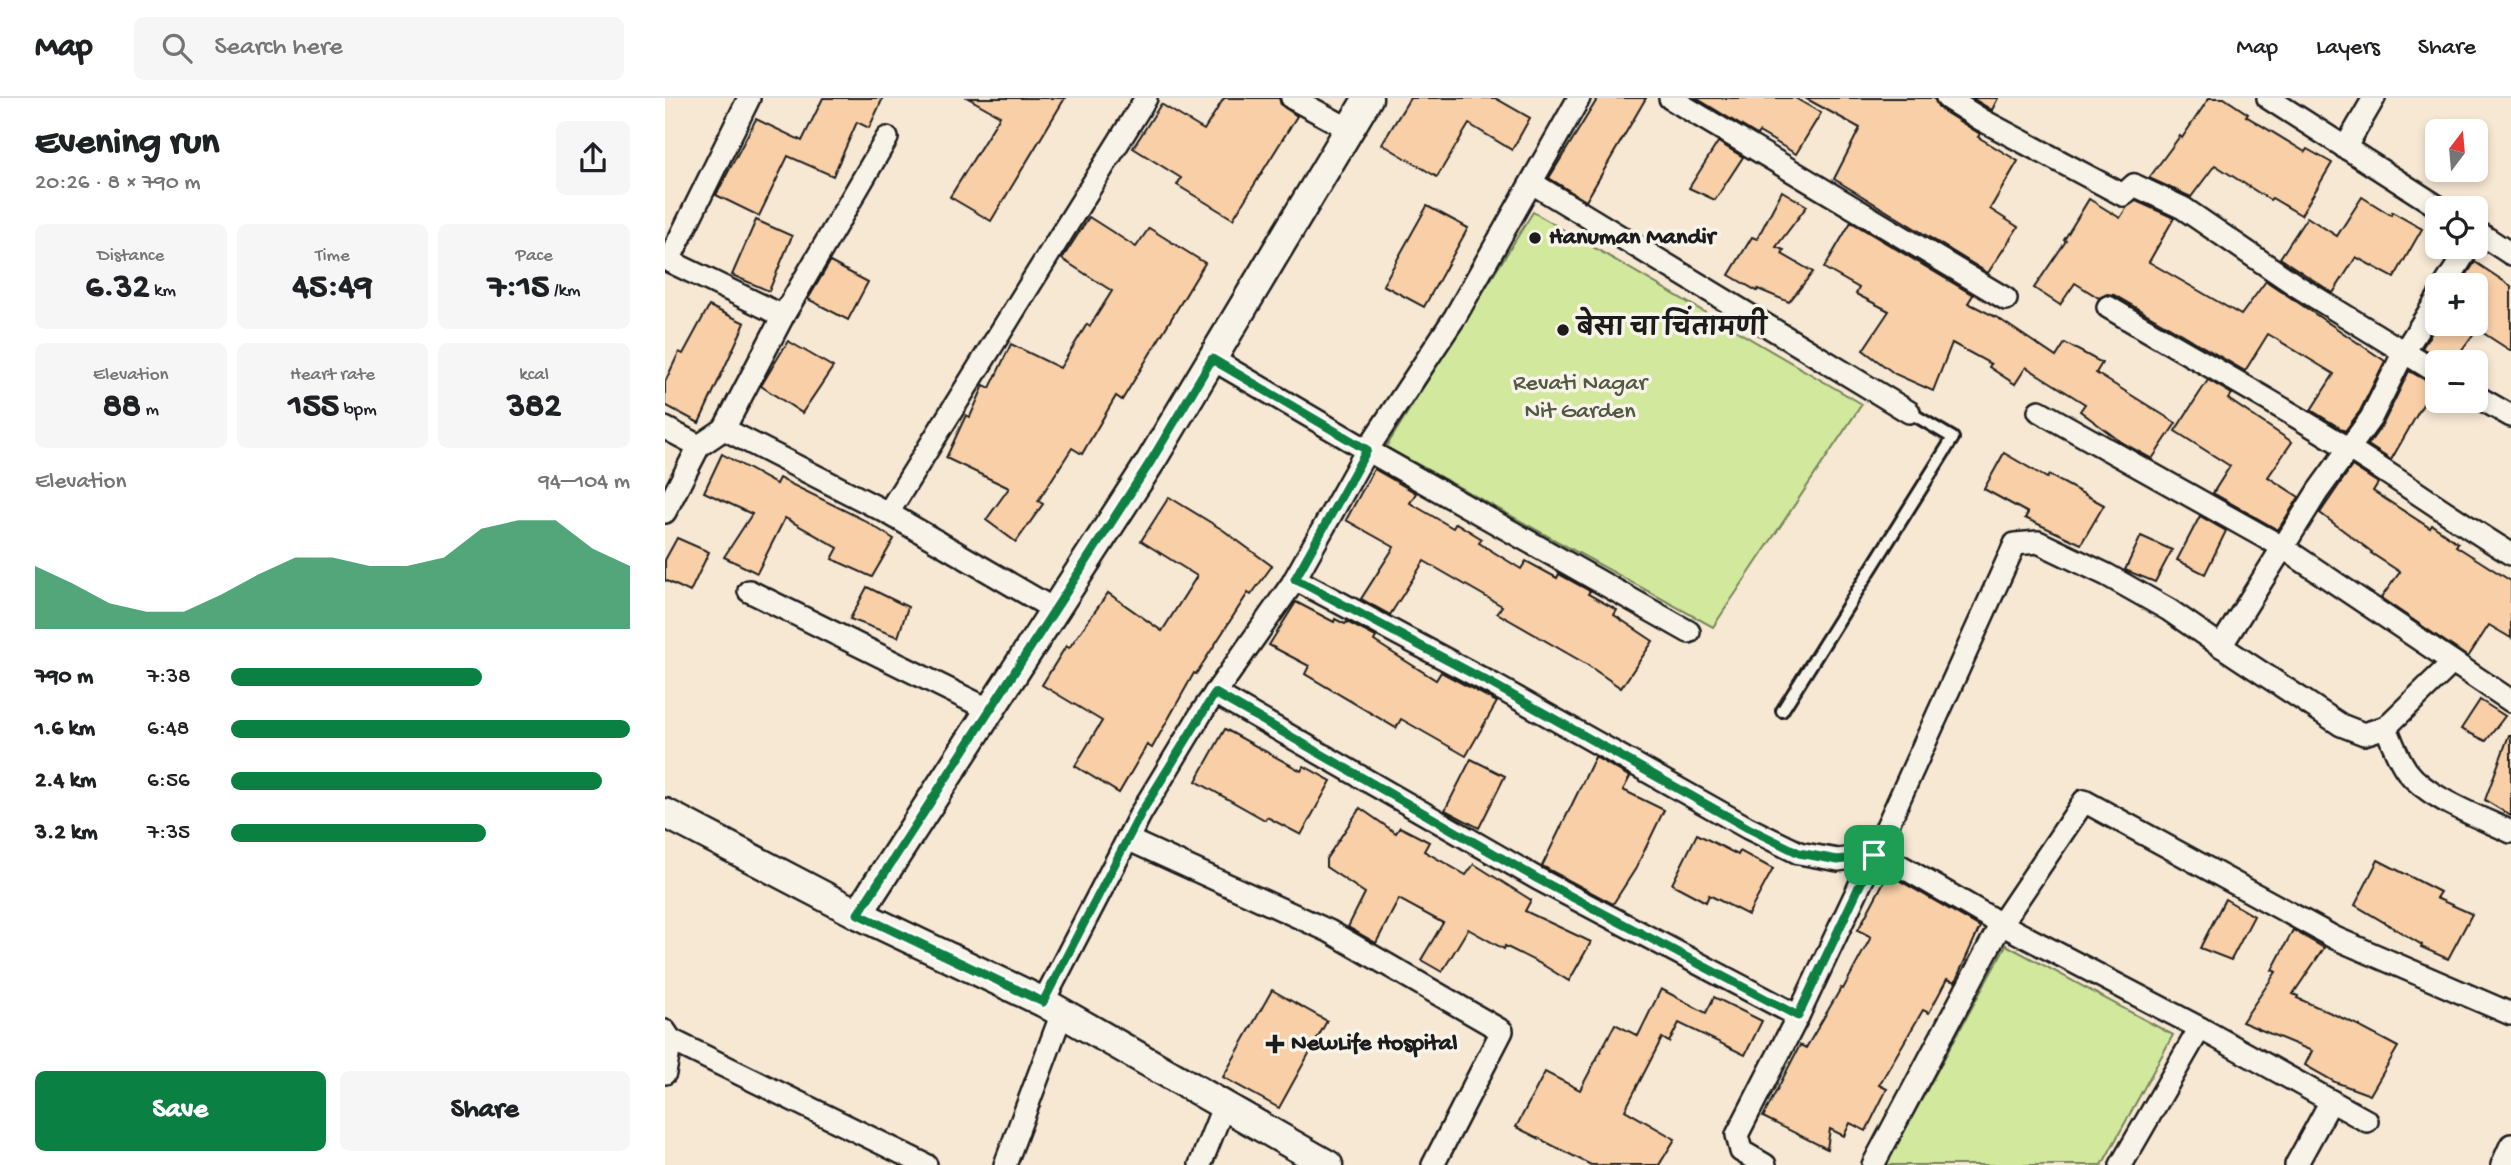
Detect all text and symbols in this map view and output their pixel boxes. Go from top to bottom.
search box [134,17,624,80]
text: Map [35,29,92,67]
icon: search [158,29,196,67]
text: Search here [214,33,343,64]
text: Map [2236,34,2278,63]
text: Layers [2316,34,2380,63]
text: Share [2418,34,2476,63]
north arrow [2425,119,2489,182]
map controls [2425,119,2488,413]
button: share [556,121,630,195]
text: Evening run [35,122,219,166]
text: 20:26 · 8 × 790 m [35,170,201,197]
button: locate [2425,196,2488,259]
place label: Hanuman Mandir [1549,224,1718,253]
marker: Hanuman Mandir [1527,230,1543,246]
text: Distance [97,245,164,268]
text: Time [315,245,350,268]
text: Pace [516,245,553,268]
text: 6.32 [86,268,150,309]
text: 45:49 [292,268,373,309]
text: 7:15 [488,268,550,309]
button: + [2425,273,2488,336]
text: km [150,280,176,303]
text: /km [550,280,581,303]
place label: बेसा चा चिंतामणी [1575,305,1769,345]
marker: बेसा चा चिंतामणी [1555,322,1571,338]
button: − [2425,350,2488,413]
text: Elevation [93,364,169,387]
text: Heart rate [290,364,375,387]
text: kcal [519,364,549,387]
park label: Revati Nagar Nit Garden [1513,370,1650,427]
text: 88 [103,387,141,428]
text: 155 [288,387,339,428]
text: 382 [507,387,561,428]
text: m [141,399,159,422]
text: bpm [339,399,377,422]
text: Elevation [35,469,126,496]
text: 94–104 m [538,469,630,496]
text: 790 m [35,664,93,691]
text: 7:38 [147,664,191,691]
text: 1.6 km [35,716,95,743]
text: 6:48 [147,716,189,743]
text: 2.4 km [35,768,96,795]
text: 6:56 [147,768,190,795]
text: 3.2 km [35,820,97,847]
text: 7:35 [147,820,190,847]
pin [1844,825,1904,885]
icon: arrive [1855,836,1893,874]
place label: NewLife Hospital [1291,1030,1457,1059]
marker: NewLife Hospital [1265,1034,1285,1054]
button: Save [35,1071,326,1151]
button: Share [340,1071,630,1151]

